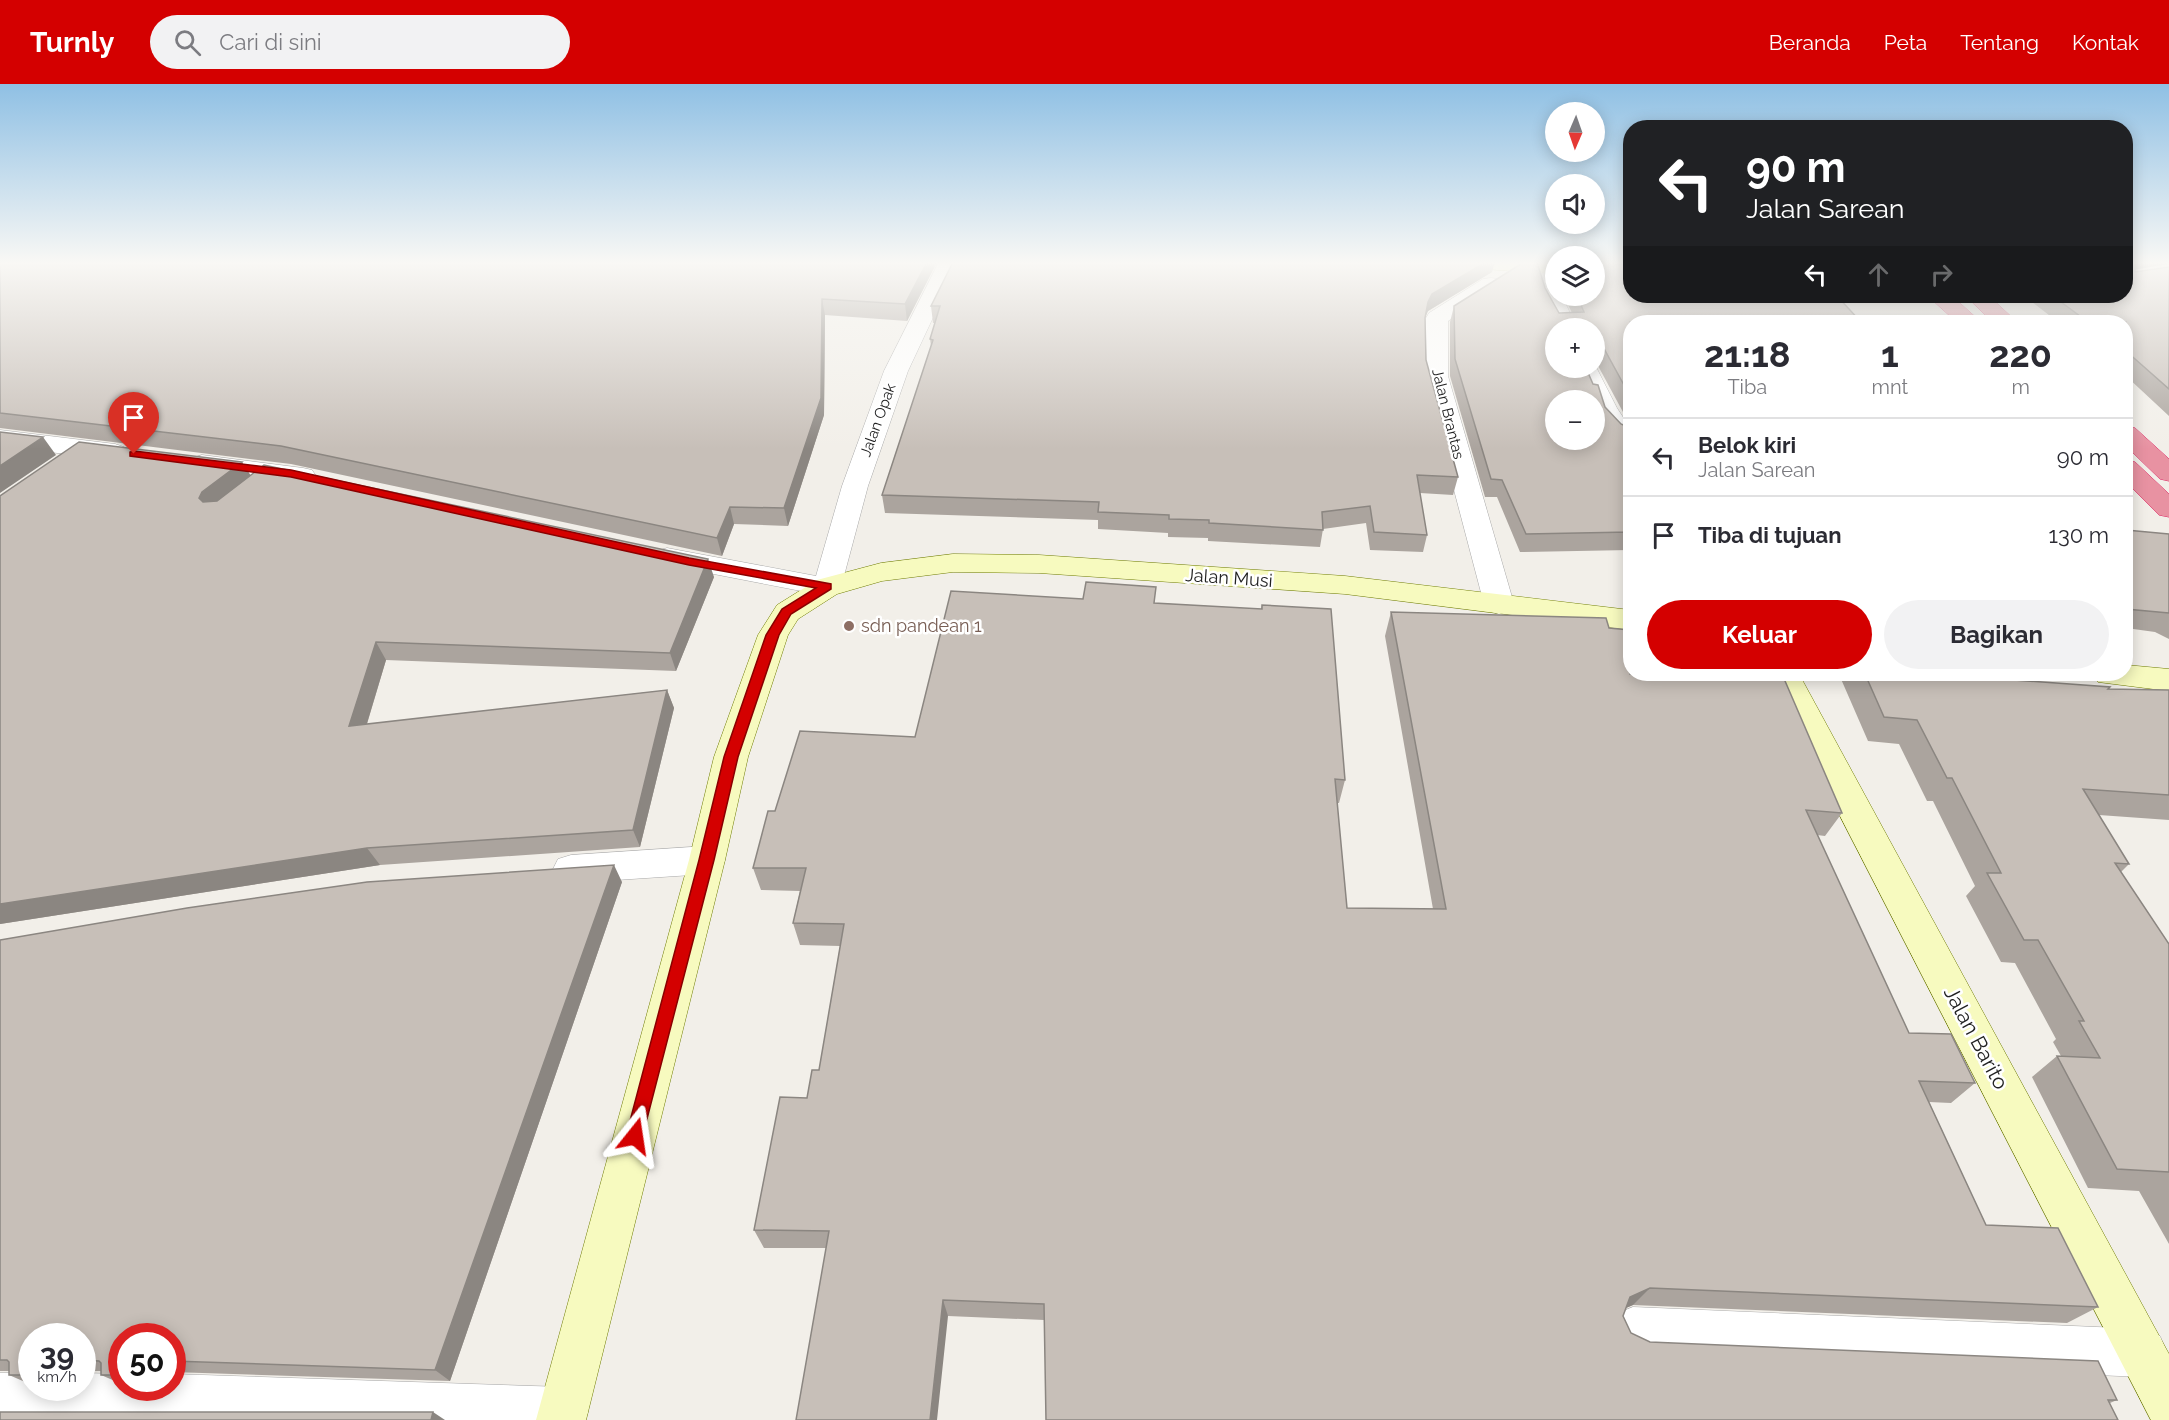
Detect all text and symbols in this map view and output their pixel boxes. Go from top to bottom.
search box [150,15,570,69]
text: Turnly [30,26,114,59]
icon: search [171,26,204,59]
text: Cari di sini [219,29,322,55]
text: Beranda [1769,30,1851,55]
text: Peta [1884,30,1927,55]
text: Tentang [1960,30,2039,55]
text: Kontak [2072,30,2139,55]
north arrow [1545,102,1605,162]
map controls [1545,102,1605,450]
text: 90 m [1746,143,1846,192]
icon: left [1647,144,1725,222]
button: sound [1545,174,1605,234]
text: Jalan Sarean [1746,193,1905,224]
button: layers [1545,246,1605,306]
icon: left [1799,258,1832,291]
icon: ahead [1862,258,1895,291]
icon: right [1925,258,1958,291]
button: + [1545,318,1605,378]
text: 21:18 [1704,333,1791,375]
text: 1 [1881,333,1899,375]
text: 220 [1989,333,2052,375]
street label: Jalan Brantas [1428,367,1468,461]
text: Tiba [1727,375,1767,399]
text: mnt [1872,375,1908,399]
text: m [2011,375,2030,399]
street label: Jalan Opak [856,381,900,459]
button: − [1545,390,1605,450]
pin [108,392,159,454]
icon: arrive [117,401,150,434]
text: Belok kiri [1698,432,1796,458]
icon: left [1647,441,1680,474]
text: 90 m [2057,444,2109,470]
text: Jalan Sarean [1698,458,1816,482]
icon: arrive [1647,519,1680,552]
text: Tiba di tujuan [1698,522,1841,548]
text: 130 m [2049,522,2109,548]
street label: Jalan Musi [1185,564,1273,591]
button: Keluar [1647,600,1872,669]
button: Bagikan [1884,600,2109,669]
place label: sdn pandean 1 [861,615,982,636]
marker: sdn pandean 1 [842,619,856,633]
street label: Jalan Barito [1939,982,2014,1093]
position arrow [603,1104,667,1168]
speed limit sign: 50 [108,1323,186,1401]
text: 39 [40,1337,74,1372]
text: km/h [37,1368,77,1386]

